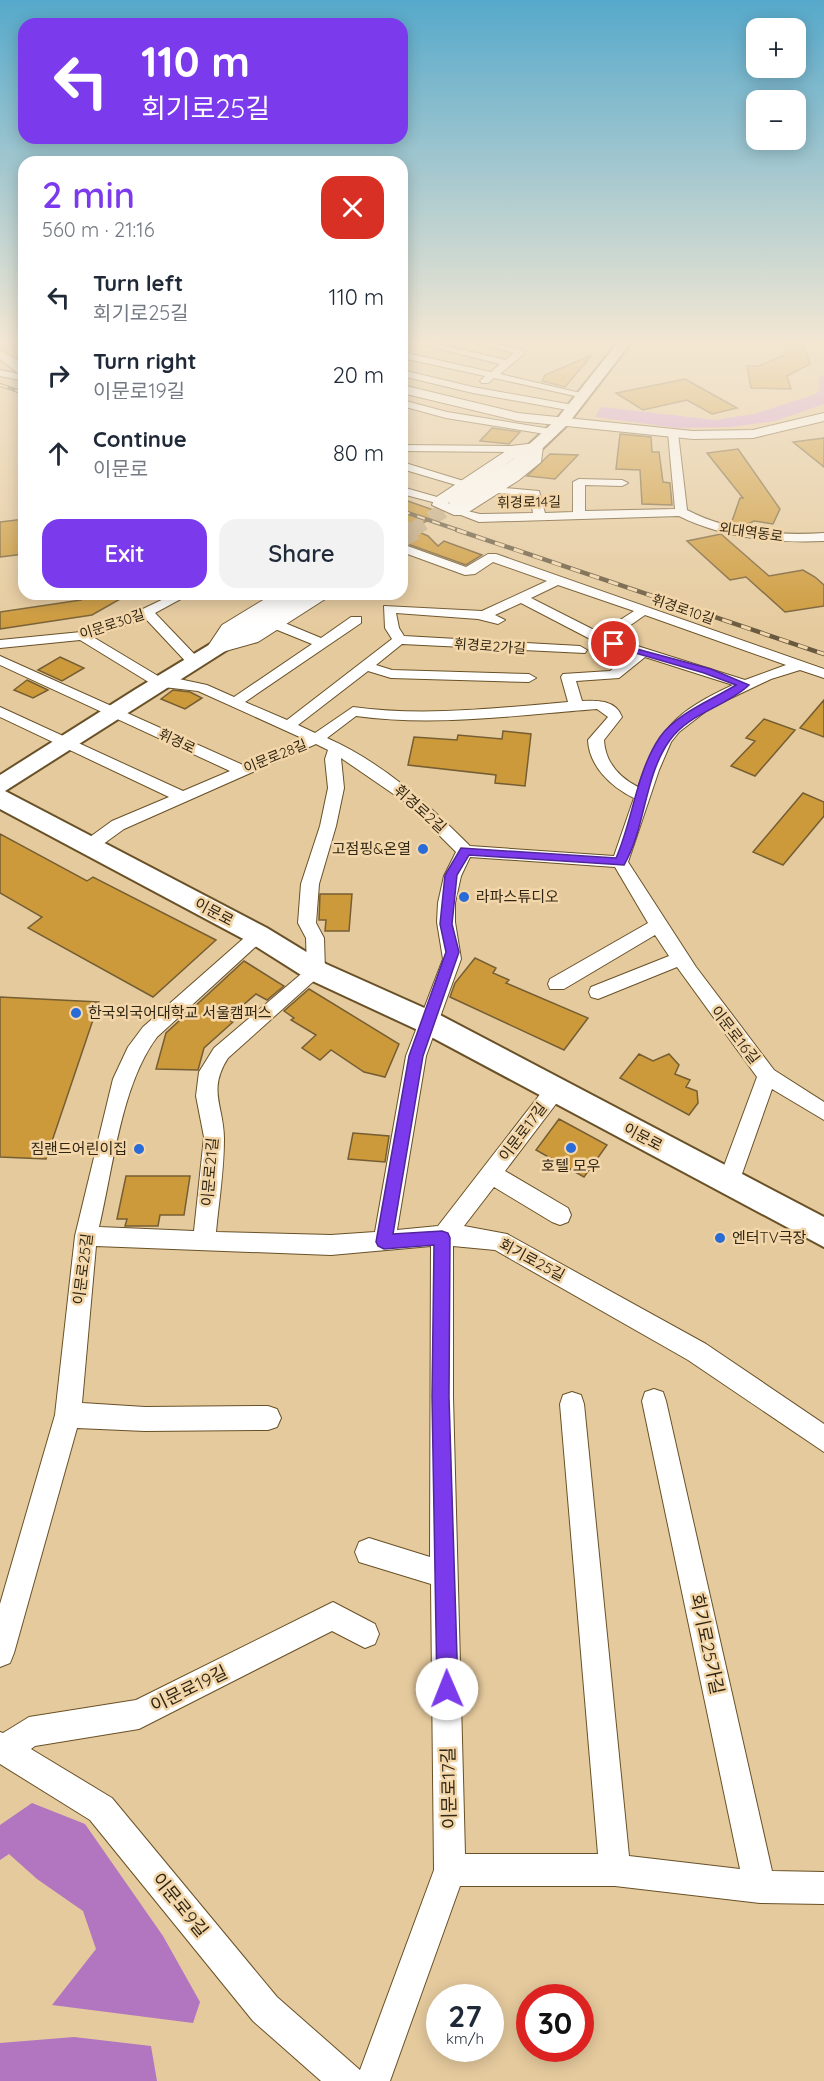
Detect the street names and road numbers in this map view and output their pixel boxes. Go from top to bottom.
street label: 휘경로14길 [497,492,561,512]
street label: 외대역동로 [718,519,784,545]
street label: 휘경로10길 [649,590,717,628]
street label: 이문로30길 [77,605,147,643]
street label: 휘경로2가길 [453,635,527,657]
street label: 휘경로 [156,725,198,757]
street label: 이문로28길 [241,735,309,777]
street label: 휘경로2길 [390,780,450,837]
street label: 이문로 [191,893,237,930]
street label: 이문로16길 [707,1002,764,1068]
street label: 이문로17길 [494,1099,551,1165]
street label: 이문로 [620,1118,666,1155]
street label: 이문로21길 [197,1137,222,1207]
street label: 이문로25길 [69,1232,96,1306]
street label: 회기로25길 [496,1234,568,1285]
street label: 회기로25가길 [686,1591,729,1696]
street label: 이문로19길 [146,1660,231,1717]
street label: 이문로17길 [436,1747,461,1829]
street label: 이문로9길 [147,1868,213,1942]

